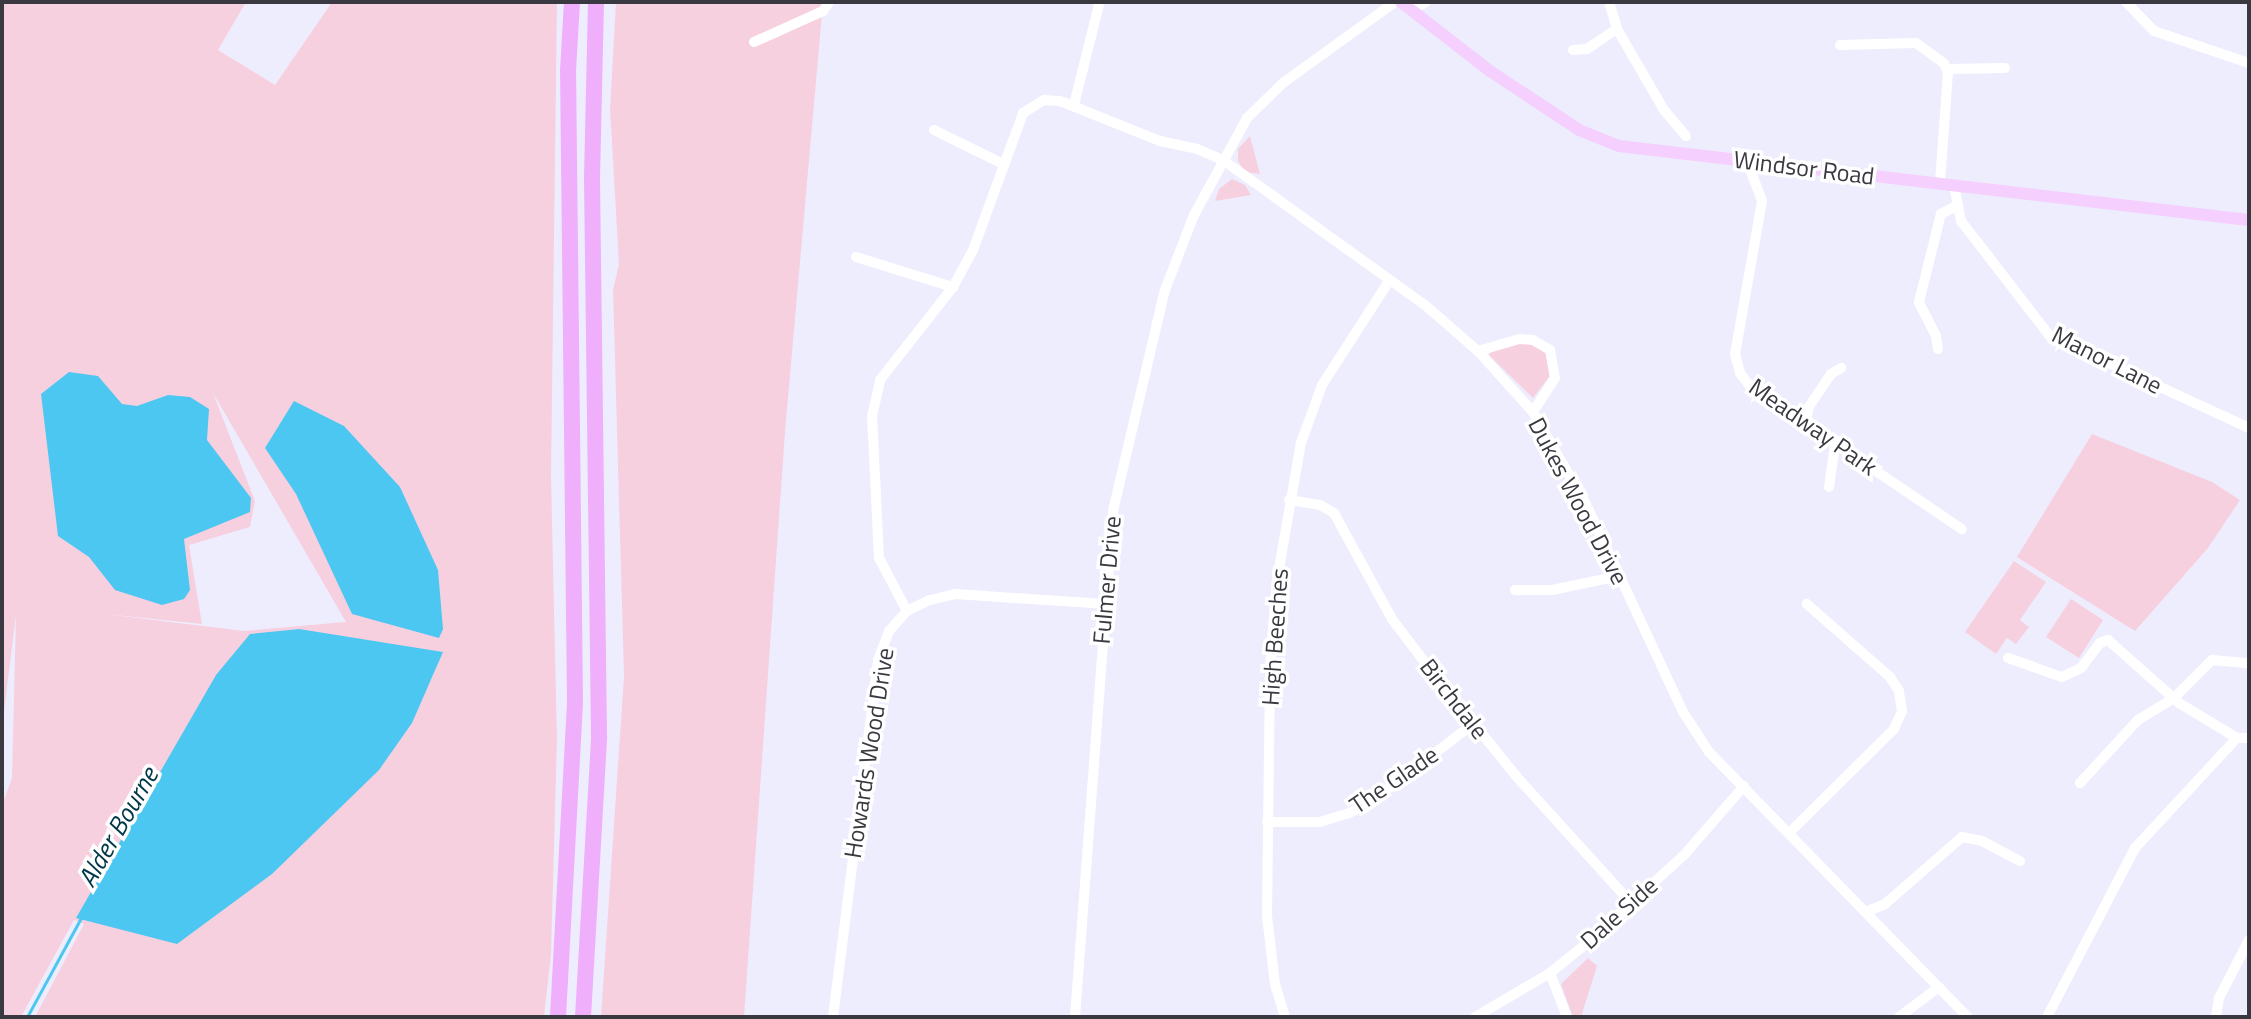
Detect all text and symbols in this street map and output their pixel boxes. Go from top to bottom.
street label: Windsor Road [1732,145,1876,191]
street label: Manor Lane [2047,320,2167,400]
street label: Meadway Park [1743,372,1883,482]
street label: Dukes Wood Drive [1522,413,1634,589]
street label: Fulmer Drive [1087,515,1127,645]
street label: High Beeches [1256,567,1294,707]
street label: Howards Wood Drive [838,646,900,860]
street label: Birchdale [1414,653,1494,745]
street label: The Glade [1344,740,1444,820]
water label: Alder Bourne [71,762,165,892]
street label: Dale Side [1575,871,1663,955]

